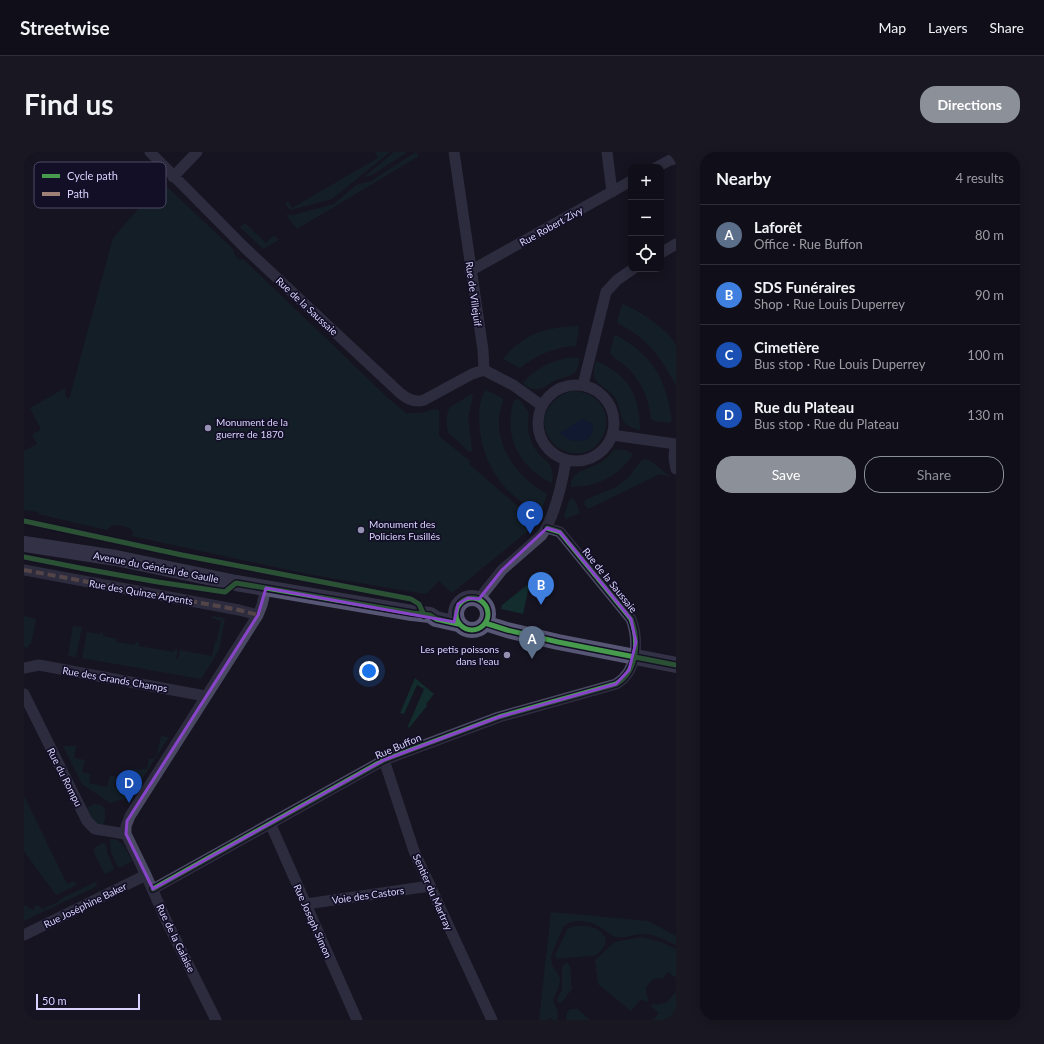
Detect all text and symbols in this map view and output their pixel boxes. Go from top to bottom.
text: Streetwise [20,16,110,39]
text: Map [878,19,906,36]
text: Layers [928,19,968,36]
text: Share [990,19,1024,36]
button: Directions [920,86,1020,123]
text: Find us [24,87,114,121]
legend [34,162,166,208]
map controls [628,164,664,272]
button: + [628,164,664,200]
text: Nearby [716,168,771,189]
text: Cycle path [67,169,118,182]
text: 4 results [956,170,1004,186]
text: Path [67,187,89,200]
button: − [628,200,664,236]
street label: Rue Robert Zivy [517,203,585,248]
text: Laforêt [754,218,802,236]
text: A [724,227,734,243]
text: 80 m [975,227,1004,243]
button: locate [628,236,664,272]
text: Office · Rue Buffon [754,236,863,252]
street label: Rue de Villejuif [463,261,485,328]
street label: Rue de la Saussaie [274,274,340,338]
text: SDS Funéraires [754,278,855,296]
text: B [725,287,733,303]
text: 90 m [975,287,1004,303]
text: Shop · Rue Louis Duperrey [754,296,905,312]
text: Cimetière [754,338,819,356]
text: C [725,347,733,363]
text: 100 m [967,347,1004,363]
text: Bus stop · Rue Louis Duperrey [754,356,925,372]
text: Rue du Plateau [754,398,854,416]
text: D [724,407,734,423]
text: 130 m [967,407,1004,423]
place label: Monument de la guerre de 1870 [216,416,288,440]
text: Bus stop · Rue du Plateau [754,416,899,432]
marker: Monument de la guerre de 1870 [203,423,213,433]
button: Save [716,456,856,493]
button: Share [864,456,1004,493]
pin: C [517,501,543,534]
place label: Monument des Policiers Fusillés [369,518,440,542]
marker: Monument des Policiers Fusillés [356,525,366,535]
street label: Rue de la Saussaie [580,545,640,615]
street label: Avenue du Général de Gaulle [92,549,220,585]
pin: B [528,572,554,605]
street label: Rue des Quinze Arpents [88,577,194,607]
pin: A [519,626,545,659]
place label: Les petis poissons dans l'eau [420,643,499,667]
marker: Les petis poissons dans l'eau [502,650,512,660]
your location [359,661,379,681]
street label: Rue des Grands Champs [62,664,168,694]
street label: Rue Buffon [373,731,423,761]
street label: Rue du Rompu [45,746,85,808]
pin: D [116,770,142,803]
street label: Sentier du Martray [411,852,456,933]
street label: Rue Joséphine Baker [42,880,129,930]
street label: Rue Joseph Simon [291,882,335,960]
street label: Voie des Castors [331,884,405,906]
street label: Rue de la Galaise [154,902,198,974]
scale bar [36,992,140,1011]
text: 50 m [42,994,67,1007]

